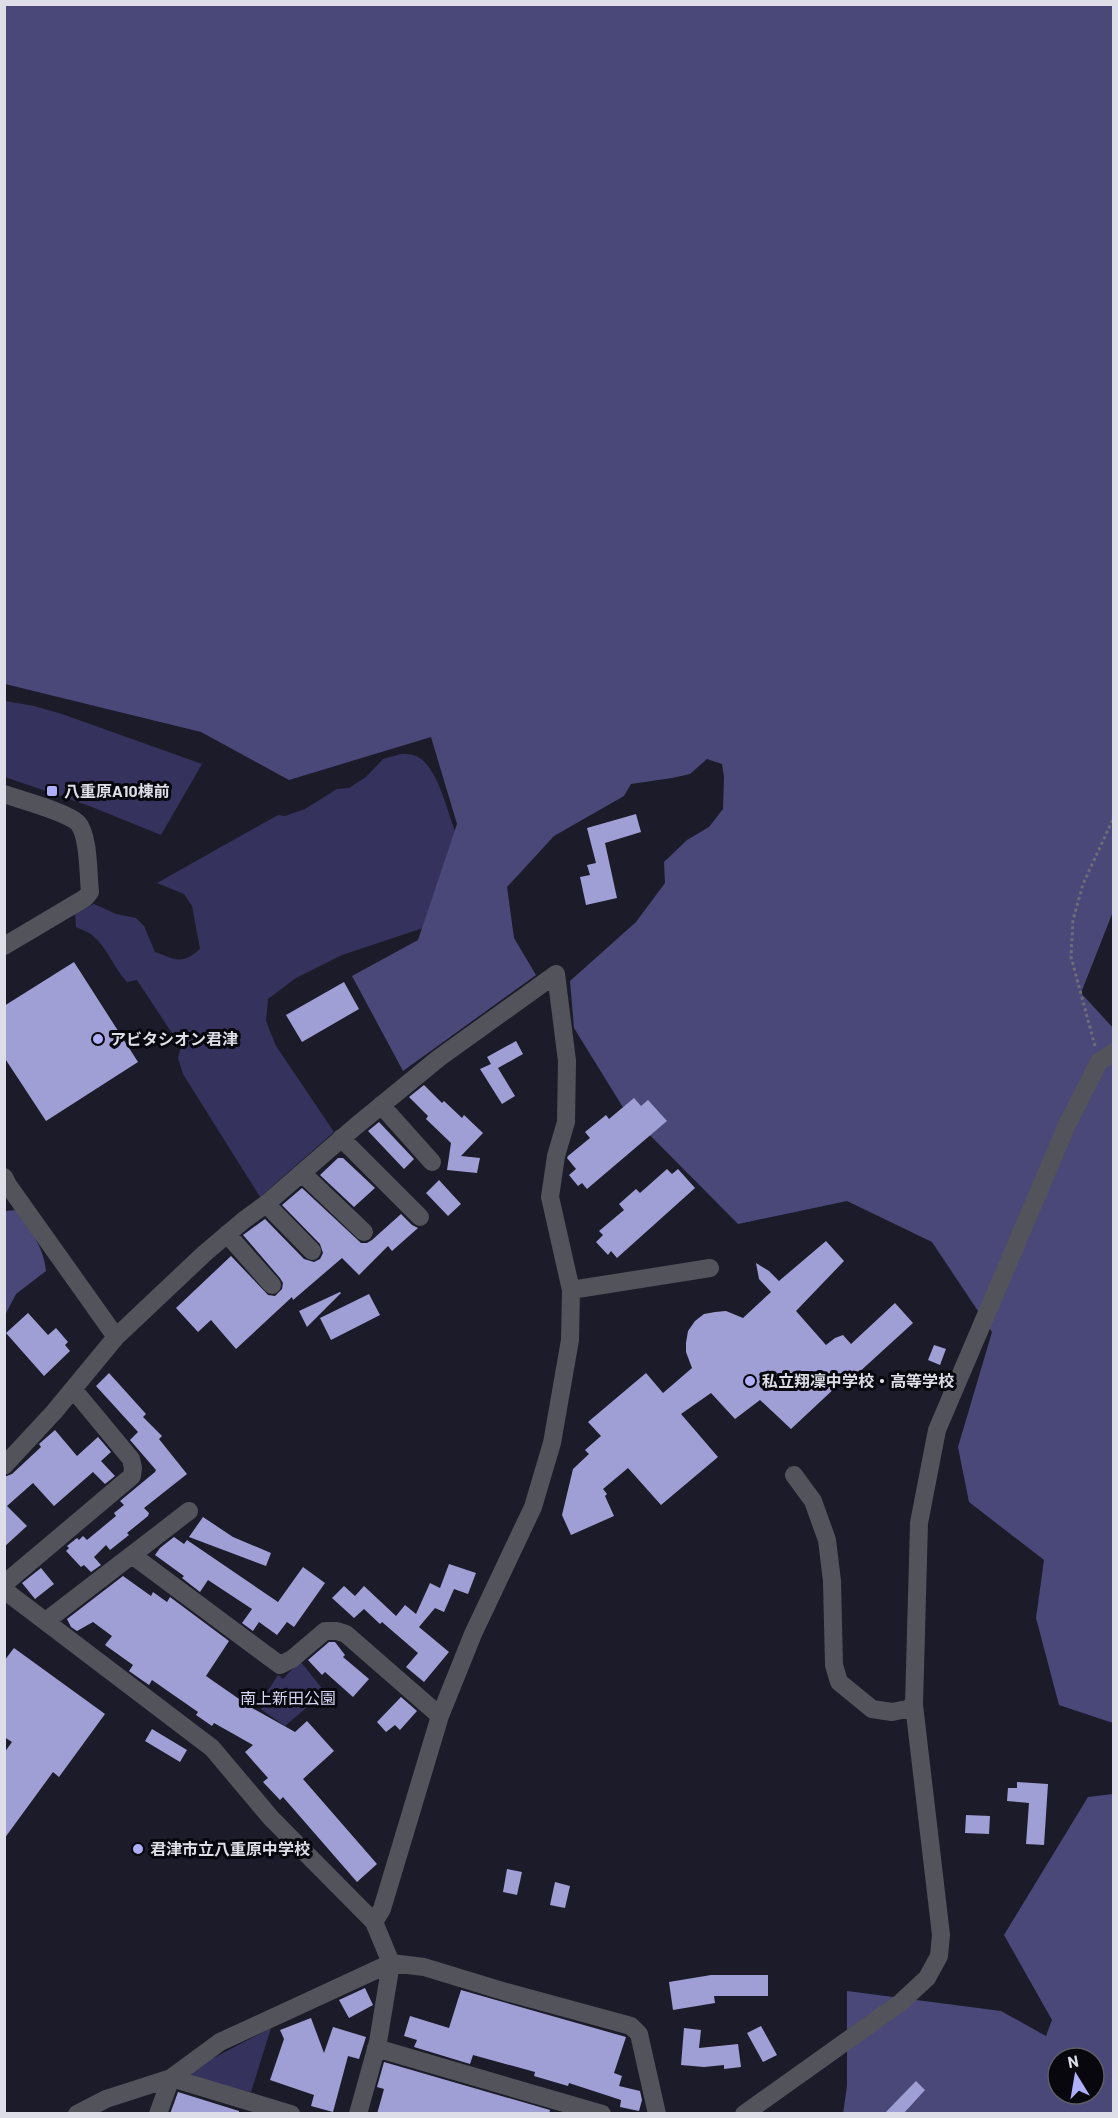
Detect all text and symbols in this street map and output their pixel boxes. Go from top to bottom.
place label: 八重原A10棟前 [64,781,170,800]
marker: 八重原A10棟前 [45,784,59,798]
place label: アビタシオン君津 [110,1029,238,1048]
marker: アビタシオン君津 [91,1032,105,1046]
place label: 私立翔凜中学校・高等学校 [762,1371,954,1390]
marker: 私立翔凜中学校・高等学校 [743,1374,757,1388]
park label: 南上新田公園 [240,1688,336,1707]
place label: 君津市立八重原中学校 [150,1839,310,1858]
marker: 君津市立八重原中学校 [131,1842,145,1856]
north arrow [1046,2046,1106,2106]
text: N [1066,2050,1080,2071]

